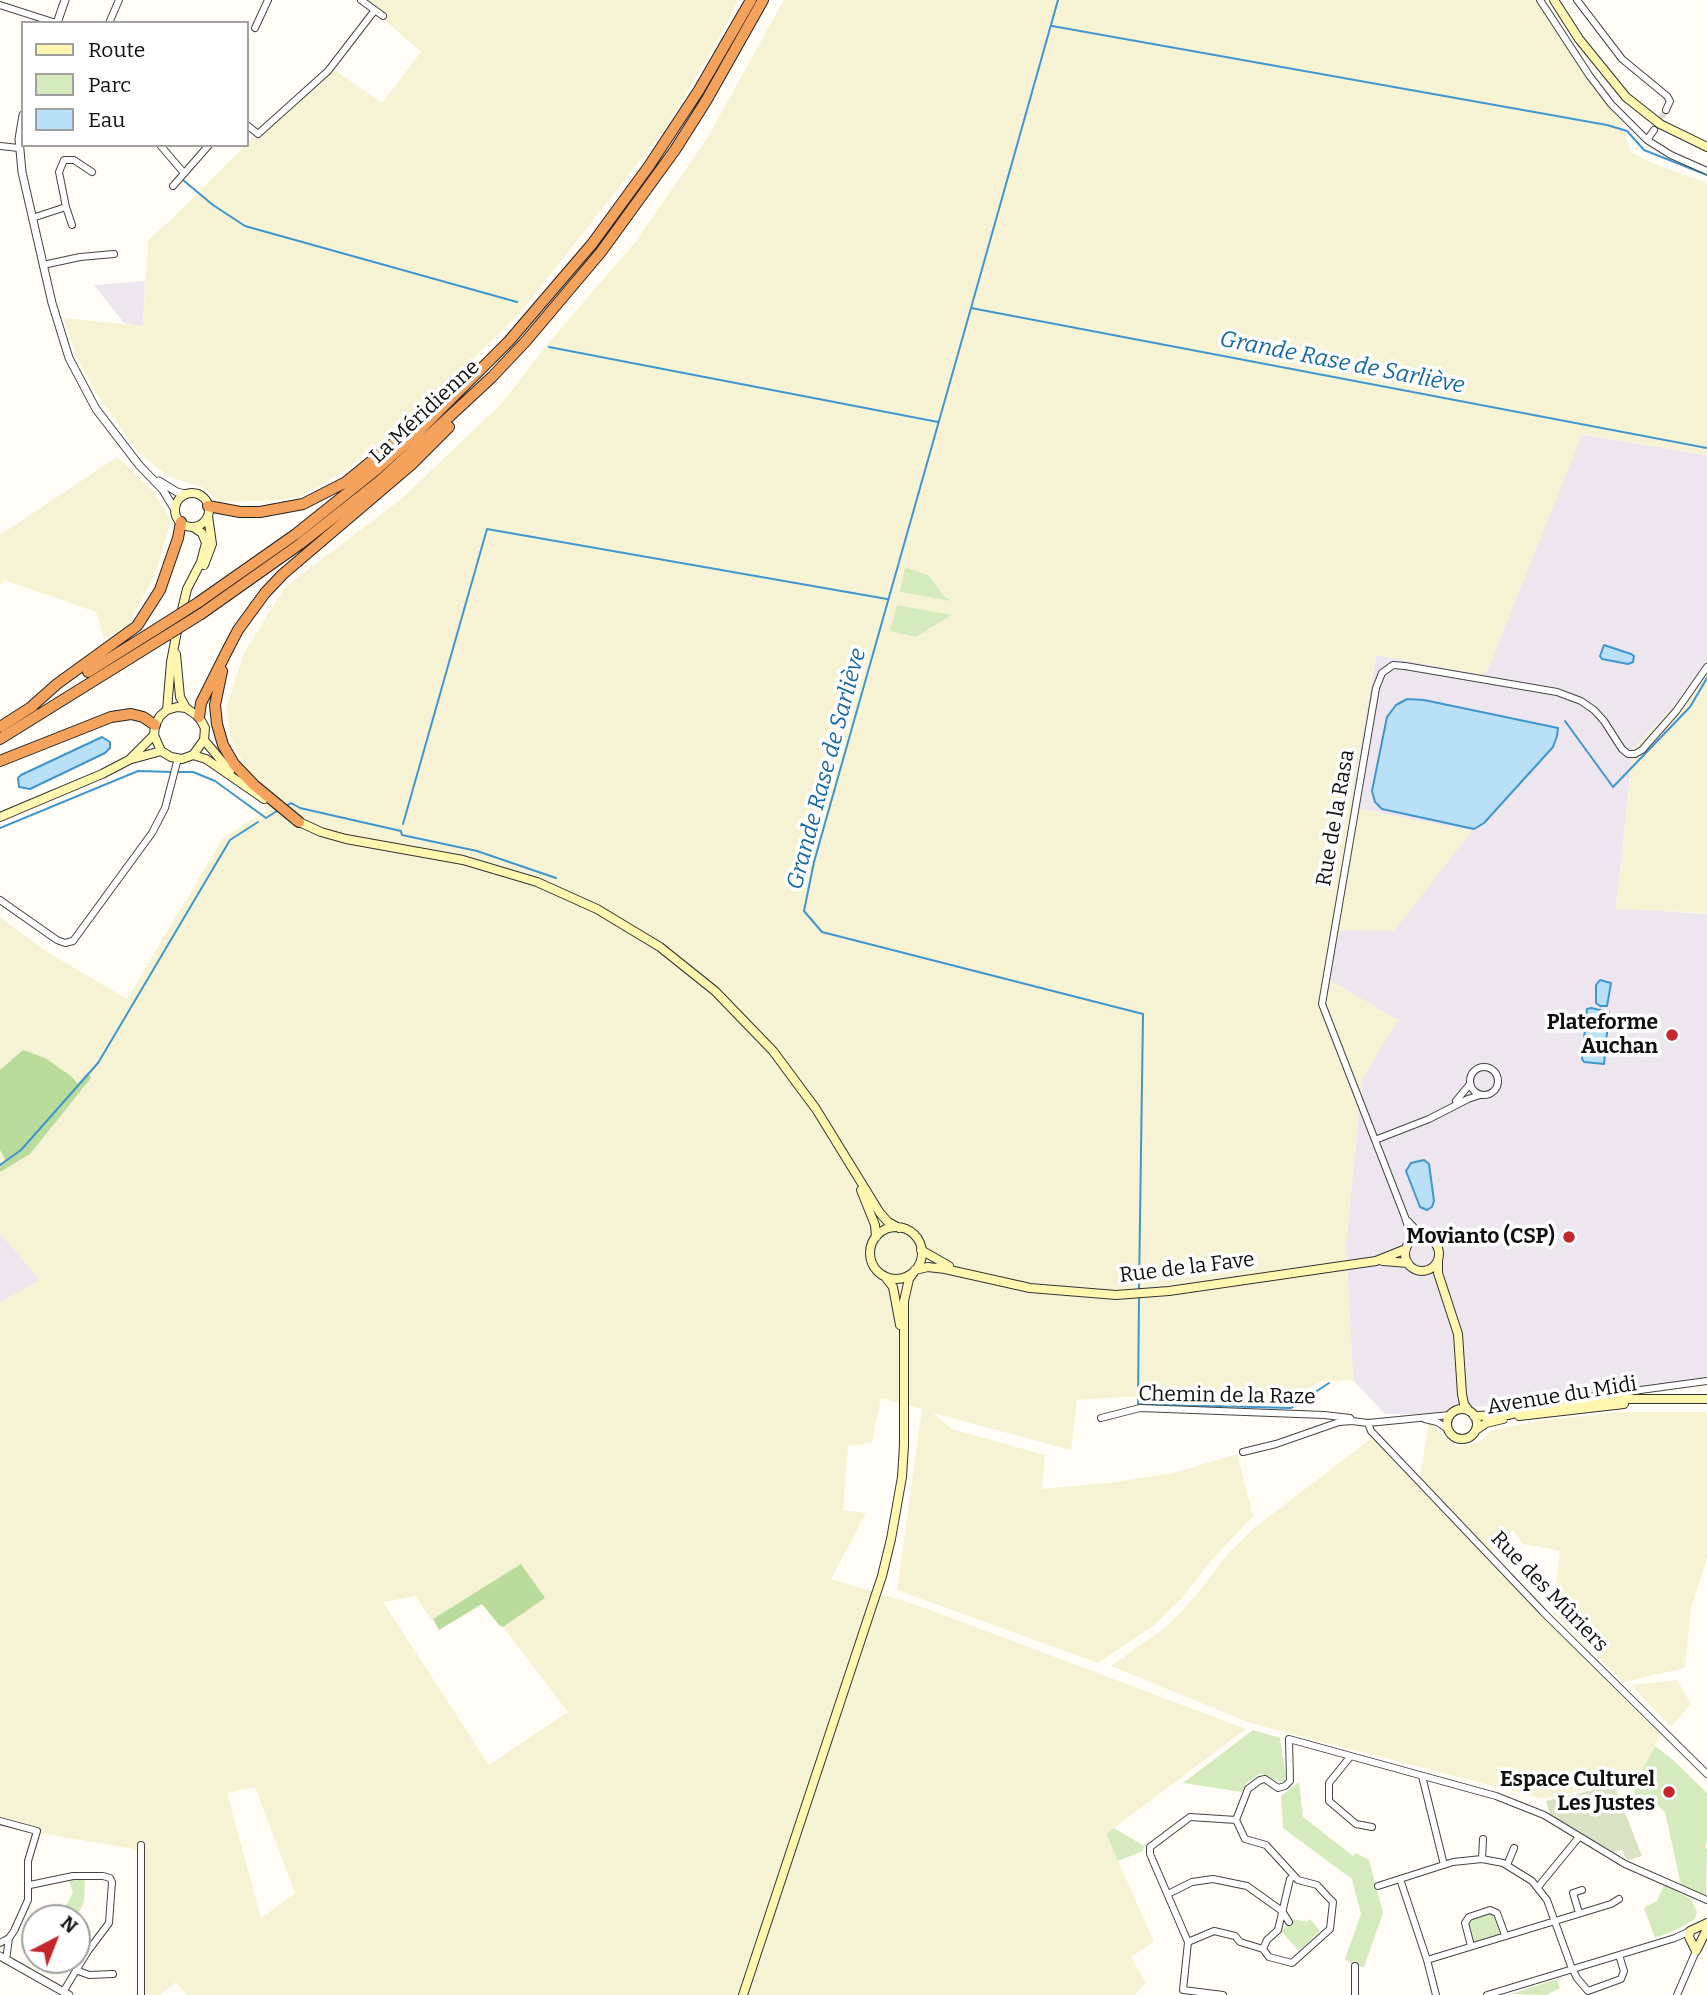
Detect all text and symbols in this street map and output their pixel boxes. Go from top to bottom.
legend [21,21,248,147]
text: Route [88,37,145,63]
text: Parc [88,72,131,98]
text: Eau [88,107,125,133]
water label: Grande Rase de Sarliève [1217,326,1467,400]
street label: La Méridienne [365,355,485,469]
water label: Grande Rase de Sarliève [781,645,873,893]
street label: Rue de la Rasa [1312,748,1360,888]
place label: Plateforme Auchan [1547,1010,1658,1060]
marker: Plateforme Auchan [1664,1027,1680,1043]
place label: Movianto (CSP) [1406,1224,1555,1250]
marker: Movianto (CSP) [1561,1229,1577,1245]
street label: Rue de la Fave [1118,1247,1256,1289]
street label: Avenue du Midi [1485,1372,1639,1420]
street label: Chemin de la Raze [1138,1382,1316,1410]
street label: Rue des Mûriers [1485,1526,1613,1658]
place label: Espace Culturel Les Justes [1500,1767,1655,1817]
marker: Espace Culturel Les Justes [1661,1784,1677,1800]
north arrow [21,1904,91,1974]
text: N [56,1911,82,1938]

